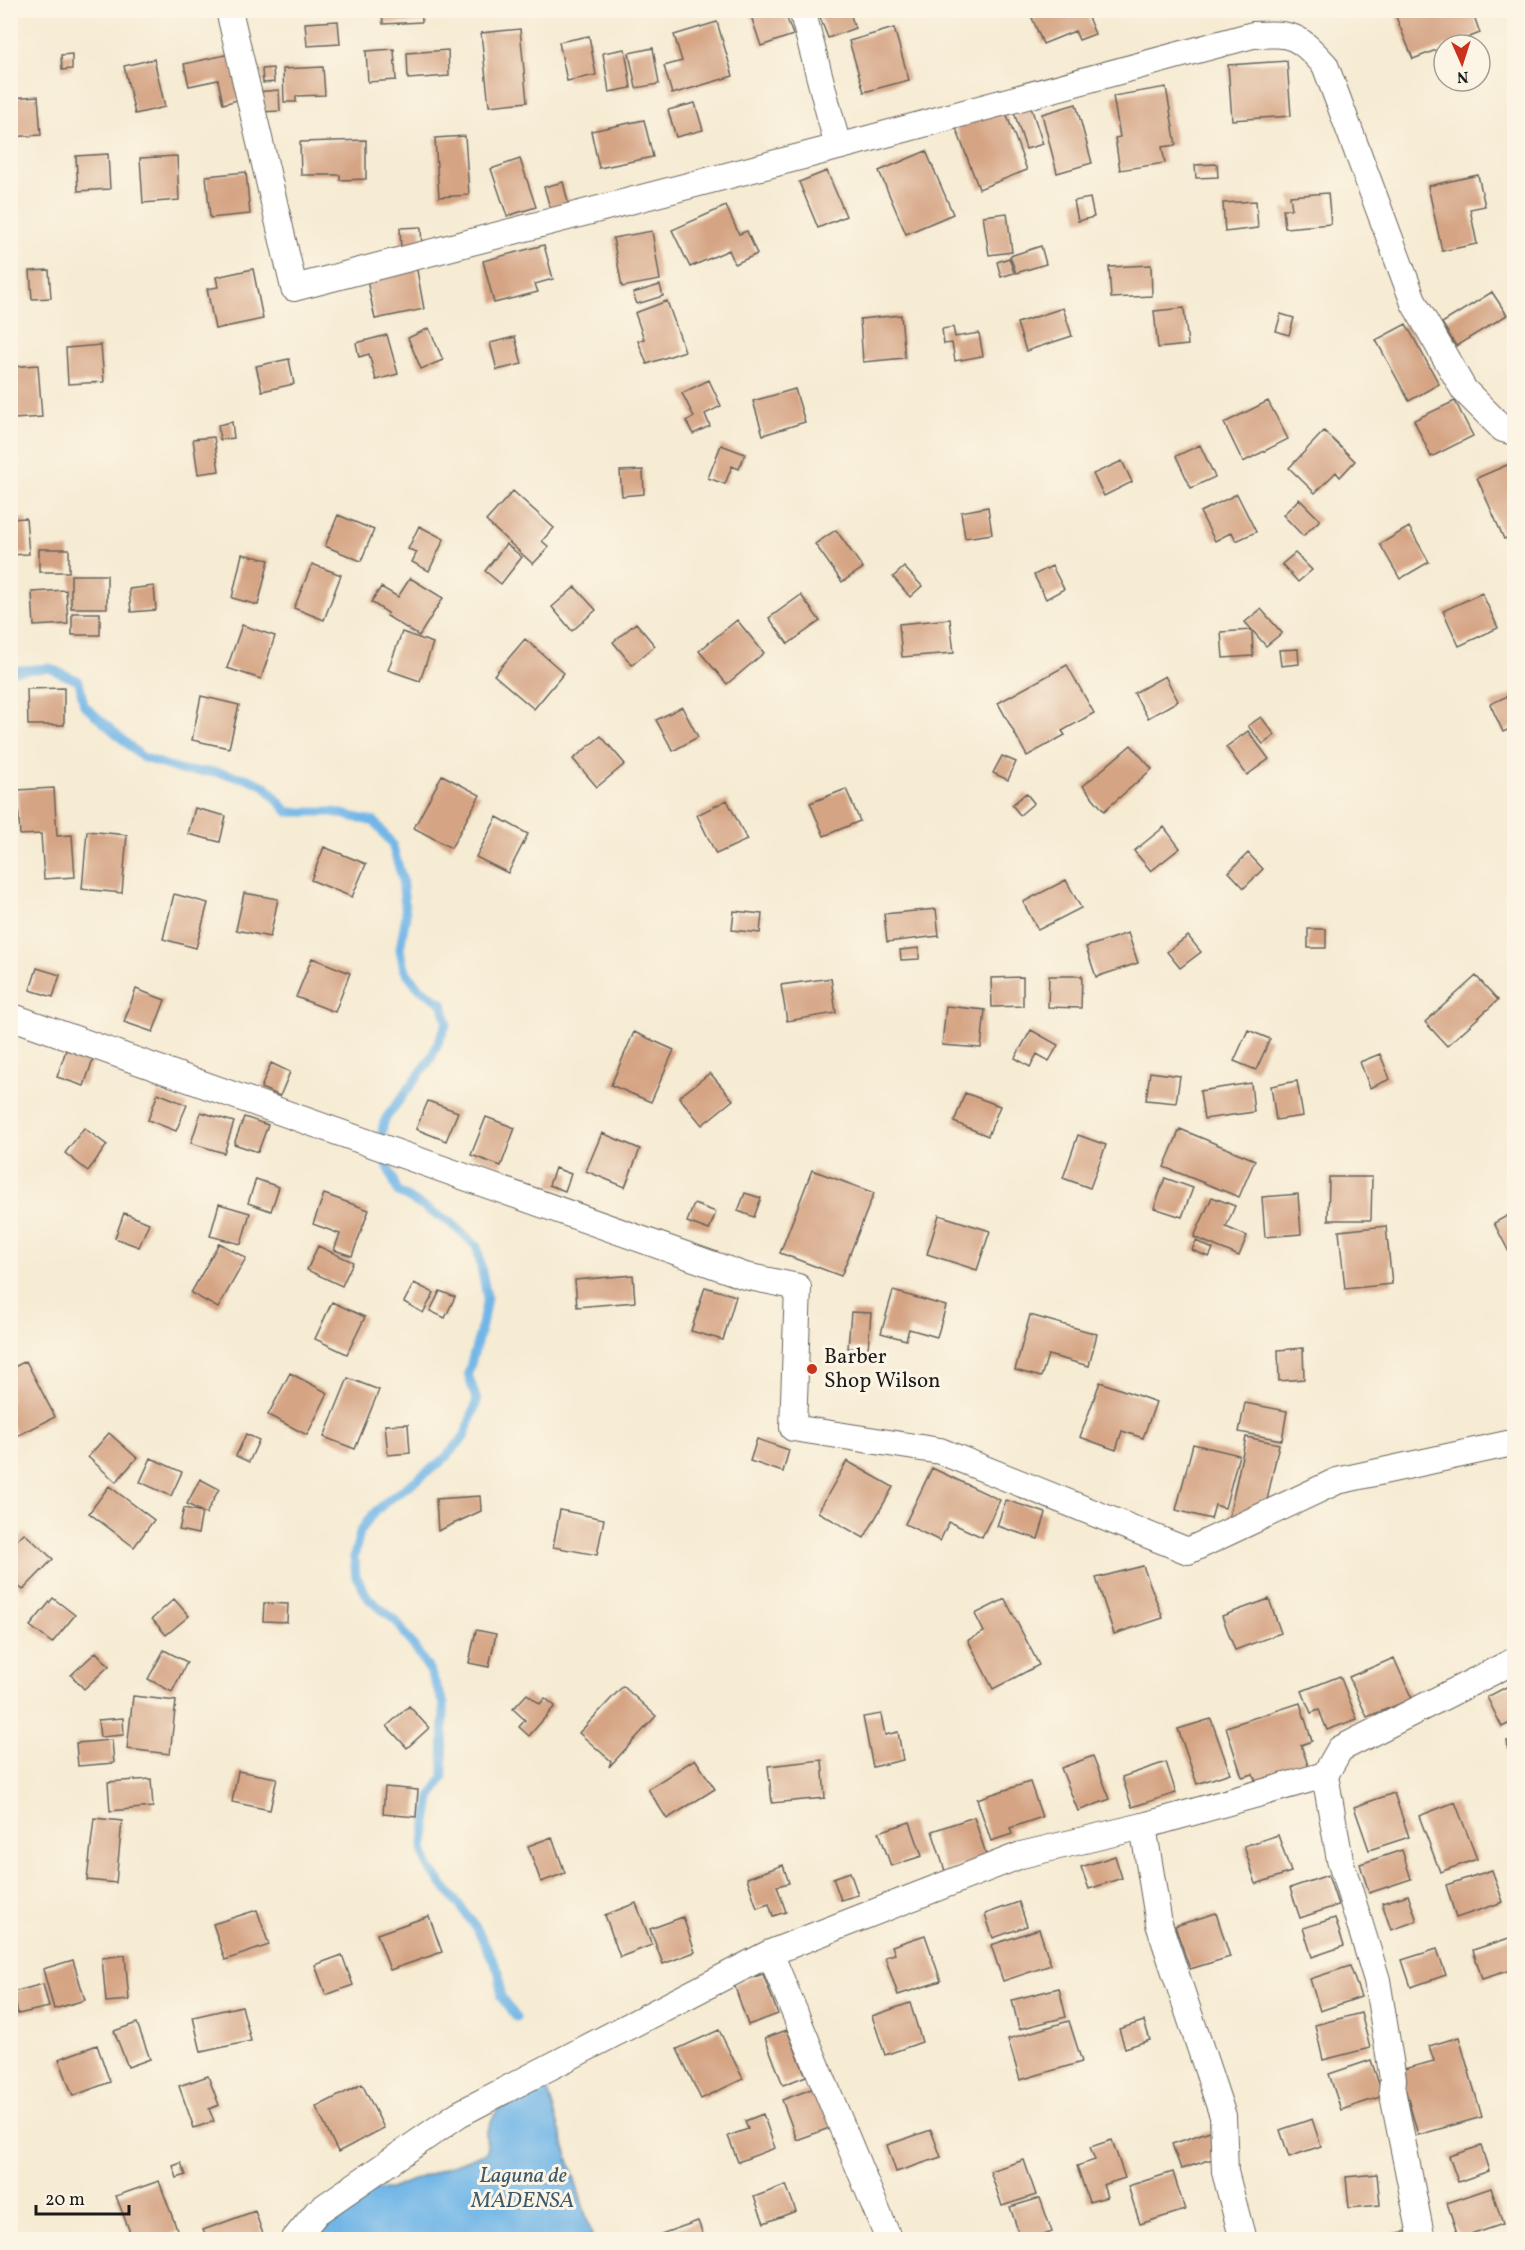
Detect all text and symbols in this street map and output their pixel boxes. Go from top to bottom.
north arrow [1432,33,1492,93]
text: N [1456,65,1469,87]
place label: Barber Shop Wilson [824,1343,941,1396]
marker: Barber Shop Wilson [805,1362,819,1376]
water label: Laguna de MADENSA [470,2161,575,2217]
scale bar [36,2178,129,2216]
text: 20 m [45,2188,85,2213]

